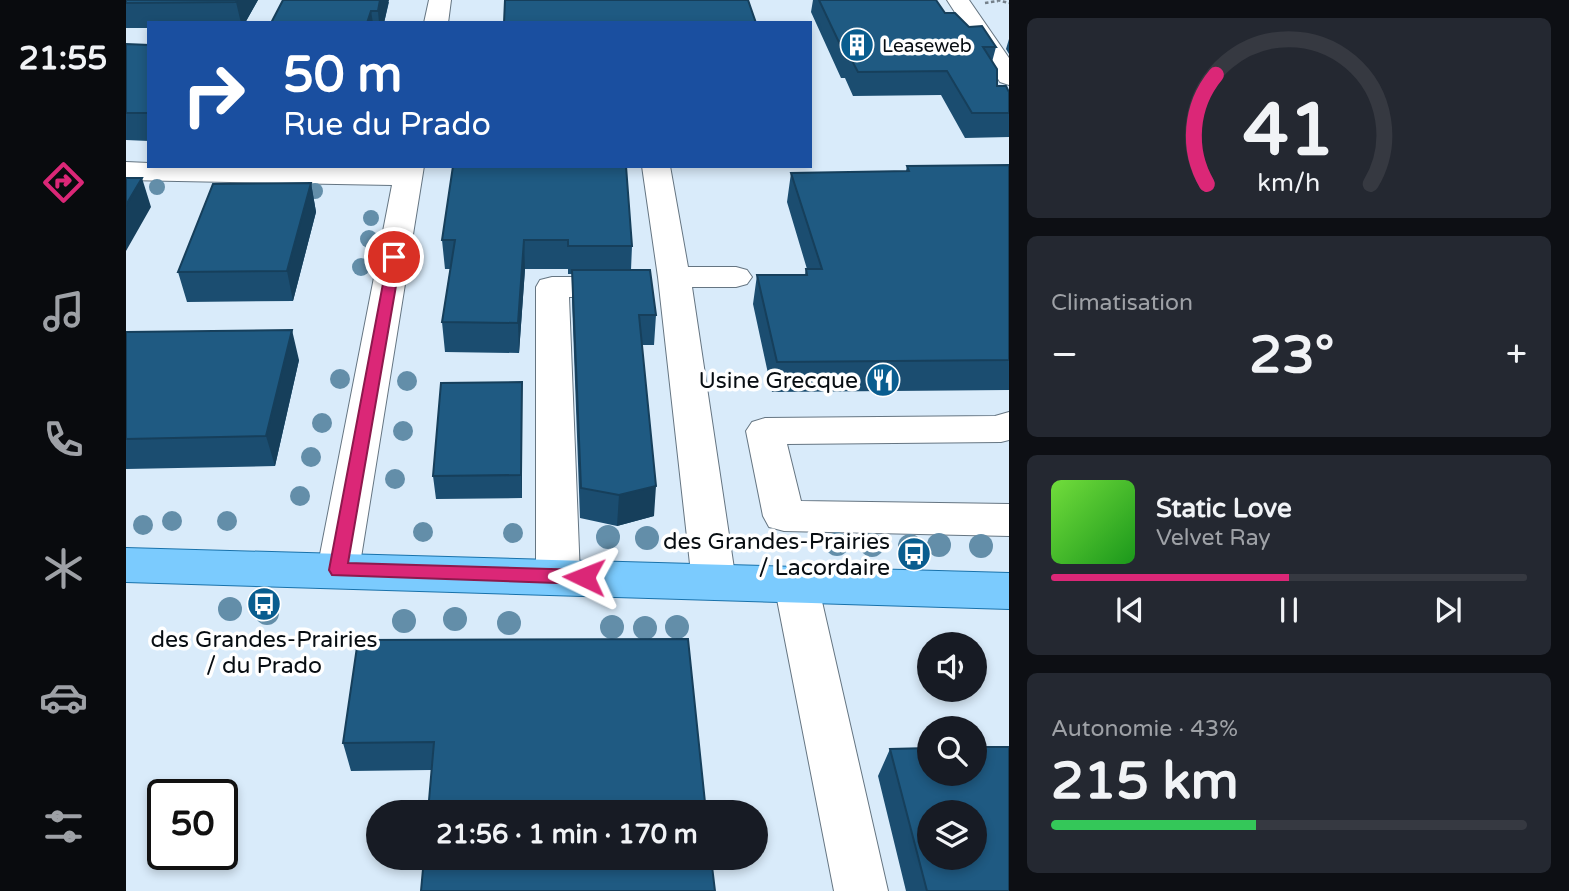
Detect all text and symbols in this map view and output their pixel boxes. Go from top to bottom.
building icon: Leaseweb [838,26,876,64]
place label: Leaseweb [882,35,972,57]
text: 21:55 [19,40,107,78]
text: 50 m [283,46,402,105]
icon: right [168,49,259,140]
text: 41 [1243,88,1335,176]
text: Rue du Prado [283,106,491,144]
icon: directions [39,158,88,207]
text: km/h [1258,168,1320,198]
pin [364,227,424,287]
icon: arrive [375,238,413,276]
icon: music [39,287,88,336]
text: Climatisation [1051,289,1193,317]
text: 23° [1249,324,1334,387]
text: − [1051,332,1078,378]
text: + [1506,332,1527,378]
restaurant icon: Usine Grecque [864,361,902,399]
place label: Usine Grecque [699,367,858,395]
icon: phone [39,415,88,464]
text: Static Love [1156,493,1292,524]
text: Velvet Ray [1156,524,1271,552]
place label: des Grandes-Prairies / Lacordaire [663,528,890,582]
bus stop icon: des Grandes-Prairies / Lacordaire [895,535,933,573]
position arrow [547,540,621,614]
icon: climate [39,544,88,593]
bus stop icon: des Grandes-Prairies / du Prado [245,585,283,623]
icon: previous [1111,591,1149,629]
icon: pause [1270,591,1308,629]
icon: next [1429,591,1467,629]
place label: des Grandes-Prairies / du Prado [151,626,378,680]
map controls [917,632,987,870]
button: sound [917,632,987,702]
icon: car [39,673,88,722]
text: Autonomie · 43% [1051,715,1238,743]
button: search [917,716,987,786]
text: 215 km [1051,750,1239,813]
speed limit sign: 50 [147,779,238,870]
button: layers [917,800,987,870]
icon: filters [39,802,88,851]
text: 21:56 · 1 min · 170 m [436,819,698,850]

